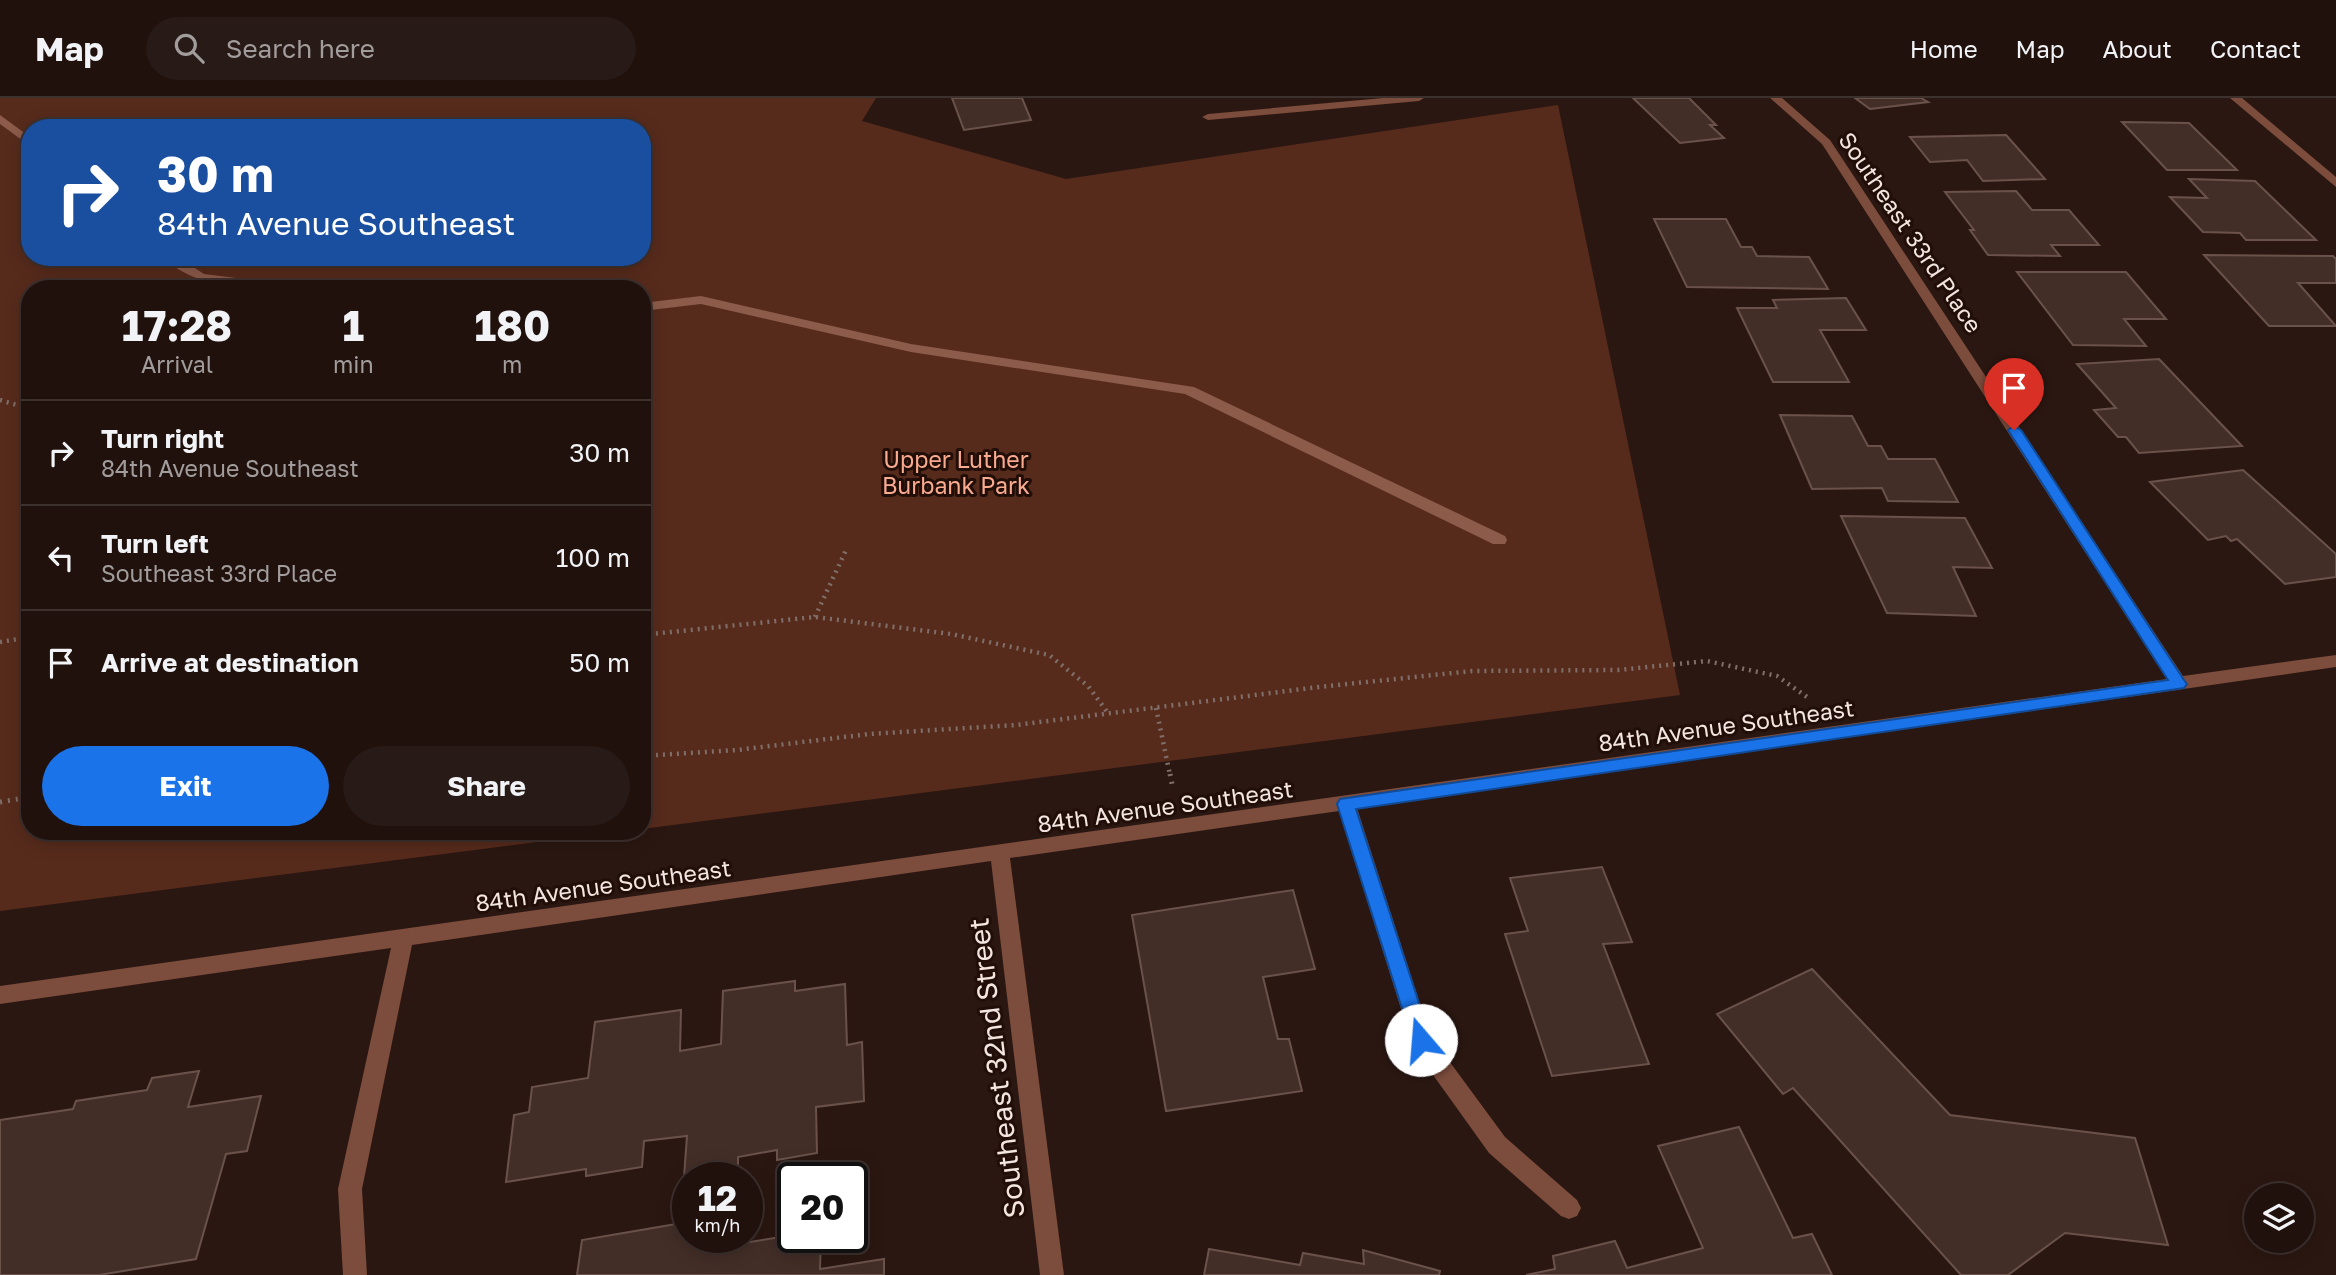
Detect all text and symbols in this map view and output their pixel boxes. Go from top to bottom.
search box [146,17,636,80]
text: Map [35,29,104,68]
icon: search [170,29,208,67]
text: Search here [226,33,375,64]
text: Home [1910,34,1978,63]
text: Map [2016,34,2065,63]
text: About [2103,34,2172,63]
text: Contact [2210,34,2301,63]
street label: Southeast 33rd Place [1833,126,1989,338]
text: 30 m [157,144,274,203]
icon: right [42,147,133,238]
text: 84th Avenue Southeast [157,204,515,242]
text: 17:28 [122,300,232,350]
text: 1 [342,300,364,350]
text: 180 [474,300,550,350]
text: Arrival [141,350,213,378]
text: min [333,350,374,378]
text: m [502,350,522,378]
pin [1984,358,2044,430]
icon: arrive [1995,369,2033,407]
text: Turn right [101,423,224,454]
icon: right [42,434,80,472]
text: 30 m [569,437,630,468]
park label: Upper Luther Burbank Park [882,445,1030,499]
text: 84th Avenue Southeast [101,454,359,482]
text: Turn left [101,528,209,559]
icon: left [42,539,80,577]
text: 100 m [556,542,630,573]
text: Southeast 33rd Place [101,559,337,587]
icon: arrive [42,644,80,682]
text: Arrive at destination [101,647,359,678]
text: 50 m [569,647,630,678]
street label: 84th Avenue Southeast [1597,693,1855,757]
button: Exit [42,746,329,826]
button: Share [343,746,630,826]
street label: 84th Avenue Southeast [1036,774,1294,838]
street label: 84th Avenue Southeast [474,853,732,917]
street label: Southeast 32nd Street [961,916,1031,1220]
position arrow [1384,1003,1458,1077]
speed limit sign: 20 [777,1162,868,1253]
text: 12 [698,1177,737,1219]
map controls [2244,1183,2314,1253]
button: layers [2244,1183,2314,1253]
text: km/h [695,1214,740,1236]

